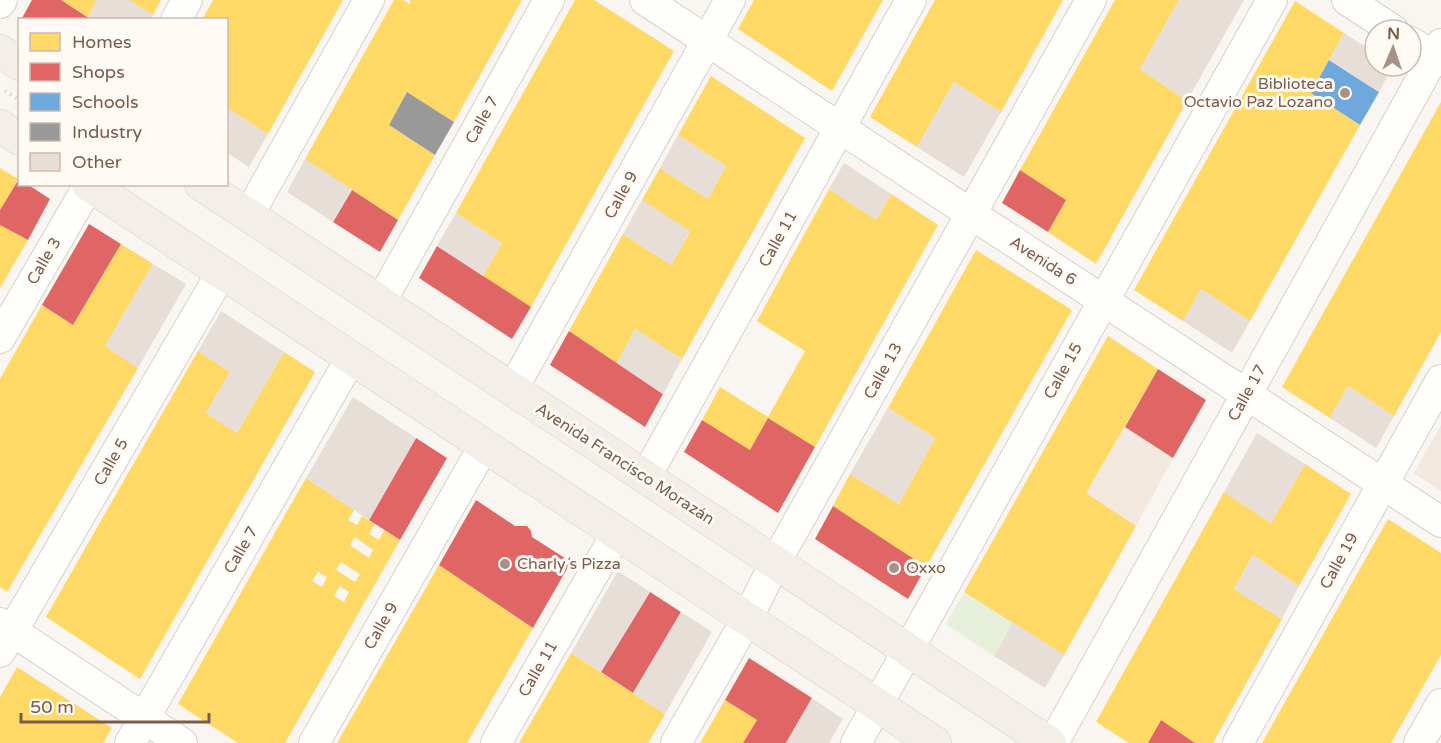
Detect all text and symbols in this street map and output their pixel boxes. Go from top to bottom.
legend [18,18,228,186]
north arrow [1363,18,1423,78]
text: N [1387,24,1400,44]
text: Homes [72,31,132,53]
text: Shops [72,61,125,83]
place label: Biblioteca Octavio Paz Lozano [1184,74,1333,112]
marker: Biblioteca Octavio Paz Lozano [1338,86,1352,100]
text: Schools [72,91,139,113]
street label: Calle 7 [461,93,503,147]
text: Industry [72,121,143,143]
text: Other [72,151,122,173]
street label: Calle 9 [600,168,642,222]
street label: Calle 11 [754,207,802,271]
street label: Avenida 6 [1006,232,1080,290]
street label: Calle 3 [22,234,66,288]
street label: Calle 13 [859,339,907,403]
street label: Calle 15 [1039,339,1087,403]
street label: Calle 17 [1223,361,1271,425]
street label: Avenida Francisco Morazán [532,399,718,529]
street label: Calle 5 [89,435,133,489]
street label: Calle 7 [219,523,263,577]
street label: Calle 19 [1315,529,1363,593]
place label: Charly´s Pizza [517,554,621,574]
marker: Charly´s Pizza [498,557,512,571]
place label: Oxxo [906,558,946,578]
marker: Oxxo [887,561,901,575]
street label: Calle 9 [359,599,403,653]
street label: Calle 11 [514,637,562,701]
scale bar [21,686,208,724]
text: 50 m [30,696,74,718]

